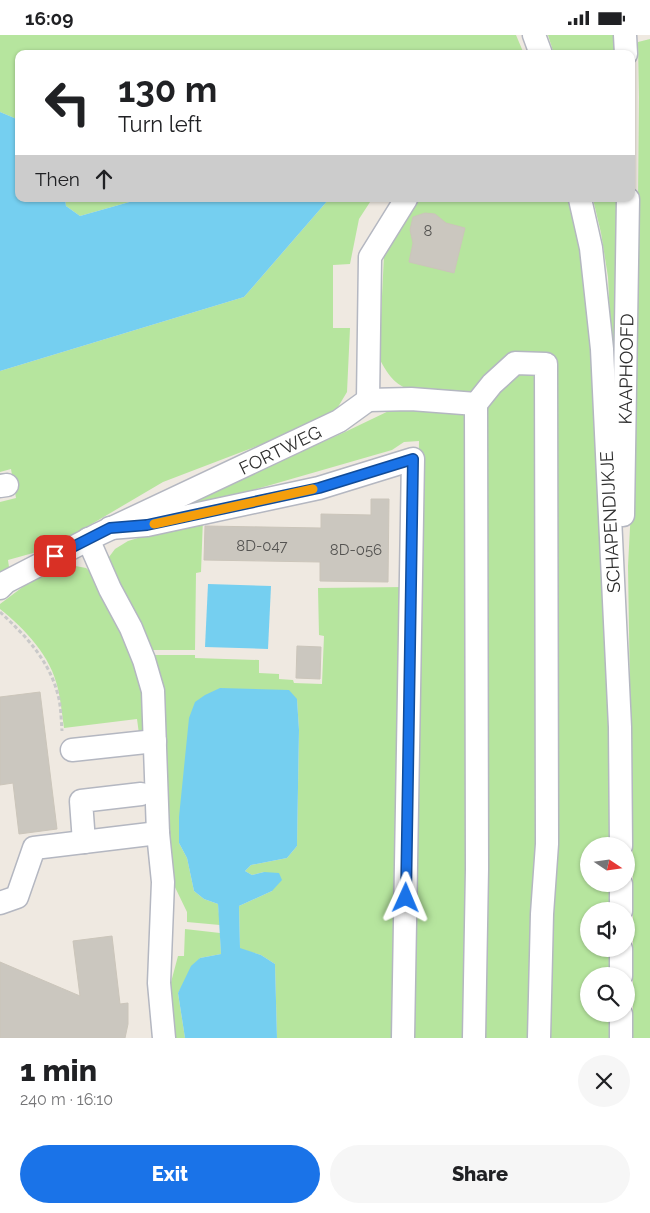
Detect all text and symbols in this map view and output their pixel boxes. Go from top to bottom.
text: 16:09 [25,7,73,29]
text: 130 m [118,69,217,110]
icon: left [35,70,100,135]
text: Turn left [118,111,202,137]
icon: ahead [90,165,118,193]
text: Then [35,168,80,190]
house number: 8 [424,222,433,240]
street label: KAAPHOOFD [615,313,637,425]
street label: FORTWEG [235,421,325,479]
street label: SCHAPENDIJKJE [596,451,624,593]
pin [34,535,76,577]
house number: 8D-047 [236,537,288,555]
house number: 8D-056 [330,541,382,559]
icon: arrive [41,542,69,570]
north arrow [580,837,635,893]
map controls [580,837,635,1022]
position arrow [379,871,431,923]
button: sound [580,902,635,957]
button: search [580,967,635,1022]
text: 1 min [20,1053,97,1088]
button: close [578,1055,630,1107]
text: 240 m · 16:10 [20,1090,113,1109]
button: Exit [20,1145,320,1203]
button: Share [330,1145,630,1203]

